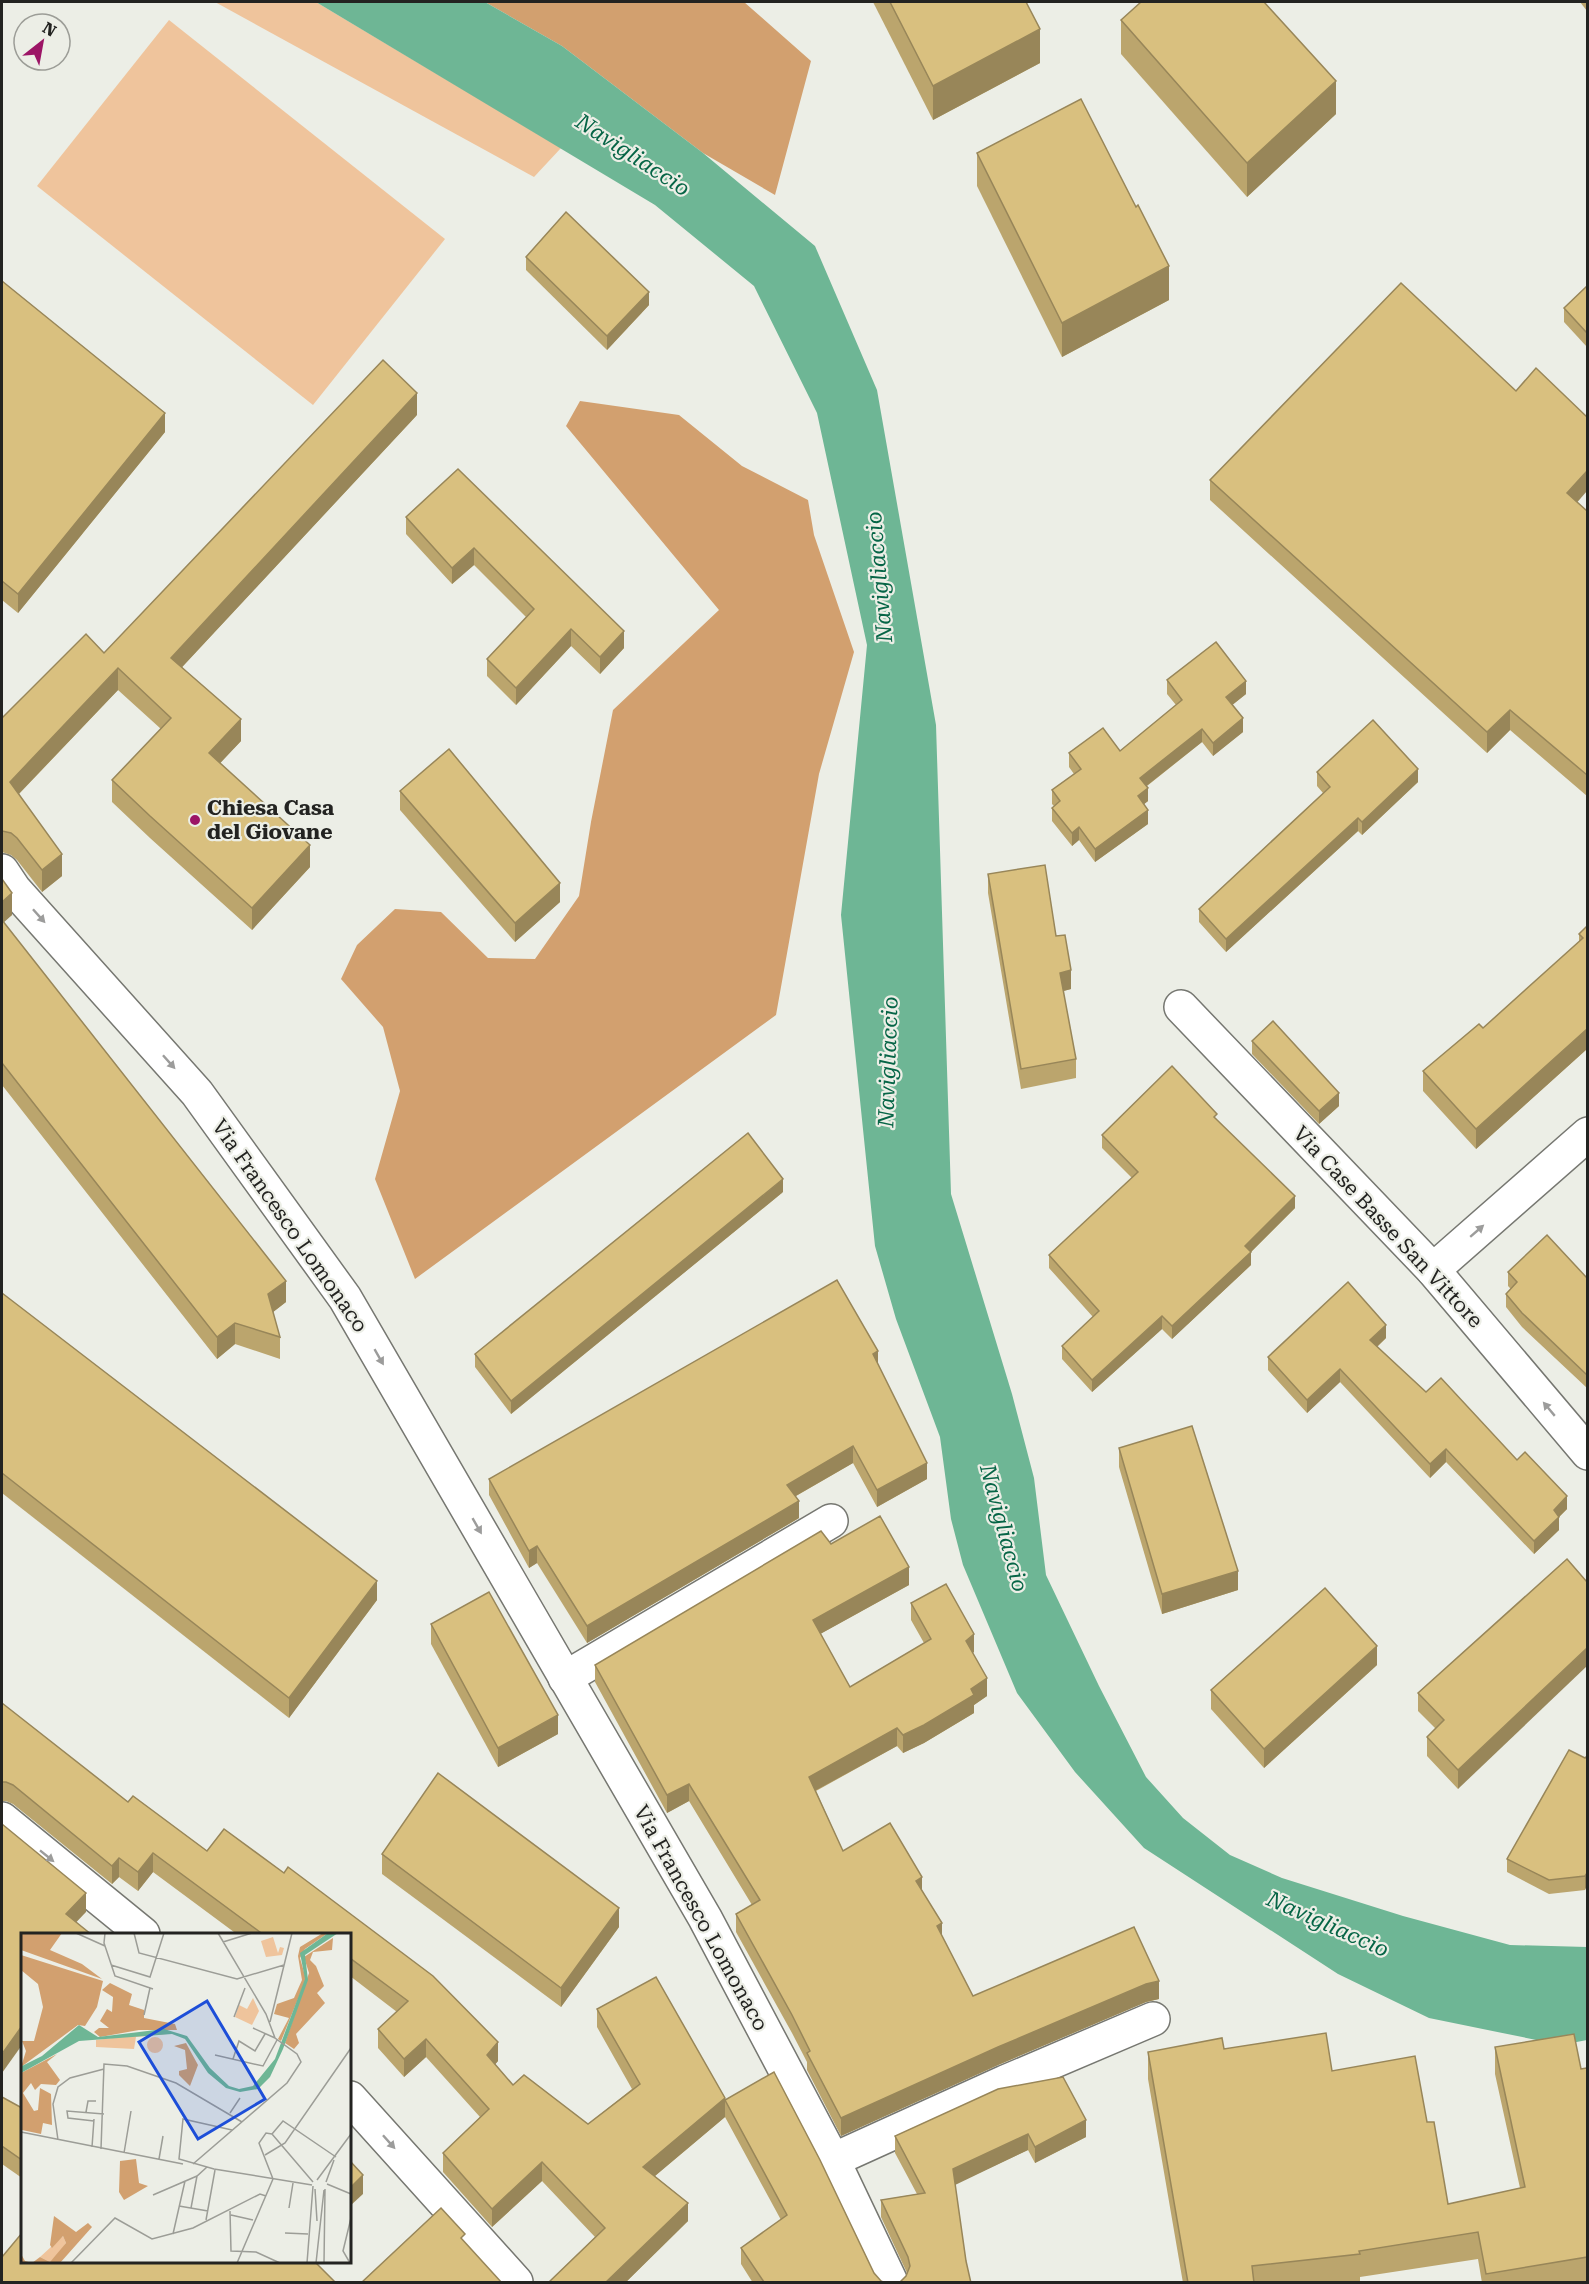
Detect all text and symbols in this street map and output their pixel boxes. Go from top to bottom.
north arrow [12,12,72,72]
text: N [39,18,60,41]
water label: Navigliaccio [570,108,695,201]
water label: Navigliaccio [861,511,897,644]
place label: Chiesa Casa del Giovane [207,796,335,844]
marker: Chiesa Casa del Giovane [188,813,202,827]
one-way arrow [32,908,45,923]
water label: Navigliaccio [873,996,903,1129]
one-way arrow [162,1054,175,1069]
street label: Via Francesco Lomonaco [207,1115,373,1337]
street label: Via Case Basse San Vittore [1288,1121,1488,1333]
one-way arrow [1469,1224,1484,1238]
one-way arrow [374,1349,384,1366]
one-way arrow [1543,1402,1556,1417]
water label: Navigliaccio [975,1461,1033,1595]
one-way arrow [472,1518,482,1535]
street label: Via Francesco Lomonaco [629,1801,773,2035]
one-way arrow [39,1849,54,1862]
water label: Navigliaccio [1262,1886,1393,1962]
inset map [21,1933,351,2263]
one-way arrow [382,2134,395,2149]

